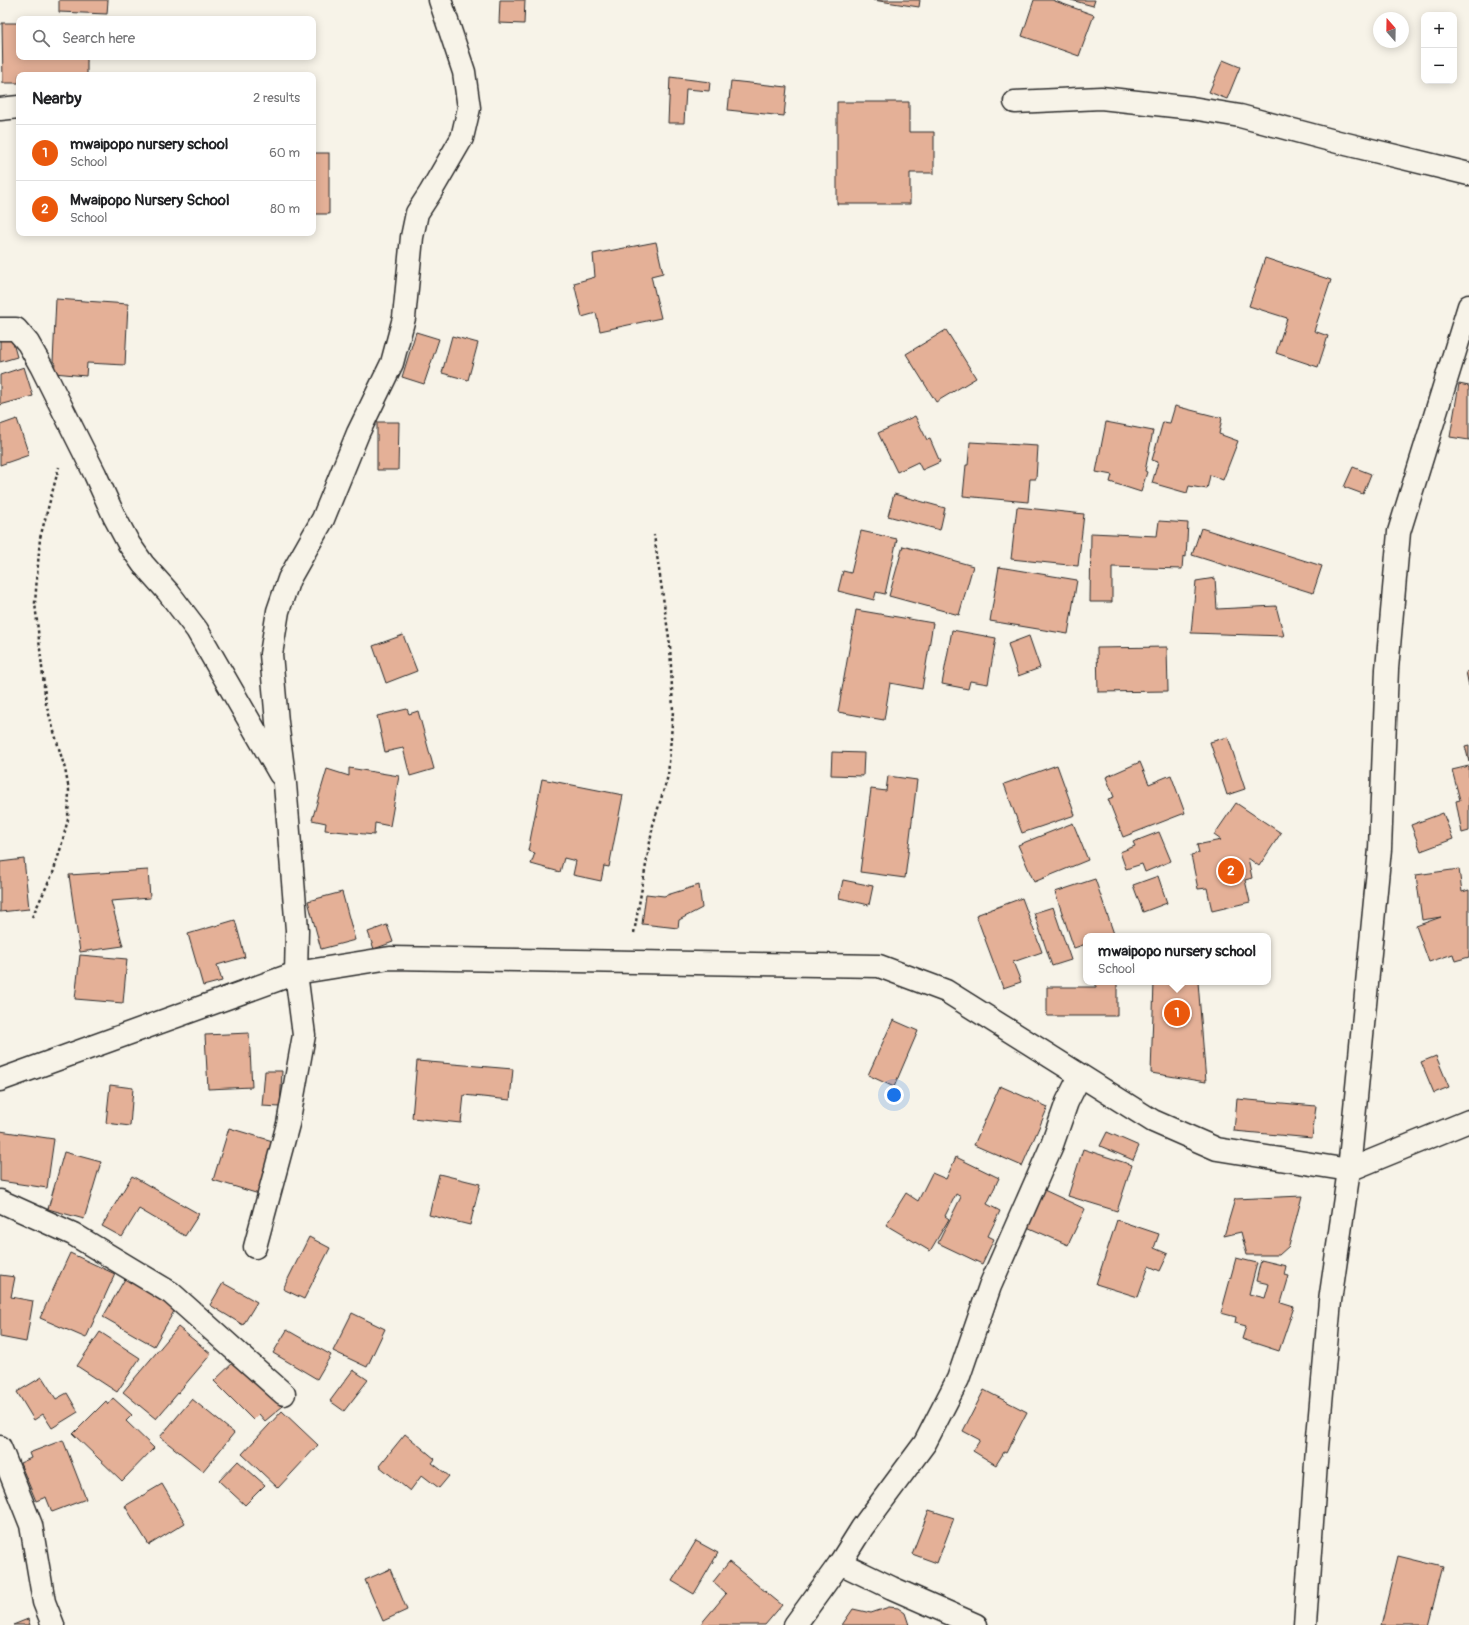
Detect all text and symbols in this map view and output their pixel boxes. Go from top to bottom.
north arrow [1373,12,1409,48]
map controls [1421,12,1457,84]
button: + [1421,12,1457,48]
search box [16,16,316,60]
icon: search [30,27,52,49]
text: Search here [62,29,135,48]
button: − [1421,48,1457,84]
text: Nearby [32,88,81,109]
text: 2 results [253,90,300,106]
text: mwaipopo nursery school [70,135,228,154]
text: 1 [42,145,48,161]
text: 60 m [269,145,300,161]
text: School [70,154,107,170]
text: Mwaipopo Nursery School [70,191,229,210]
text: 2 [41,201,49,217]
text: 80 m [270,201,300,217]
text: School [70,210,107,226]
pin: 2 [1218,856,1244,886]
popup [1083,933,1271,985]
text: mwaipopo nursery school [1098,942,1256,961]
text: School [1098,961,1135,977]
pin: 1 [1164,998,1190,1028]
your location [884,1085,904,1105]

